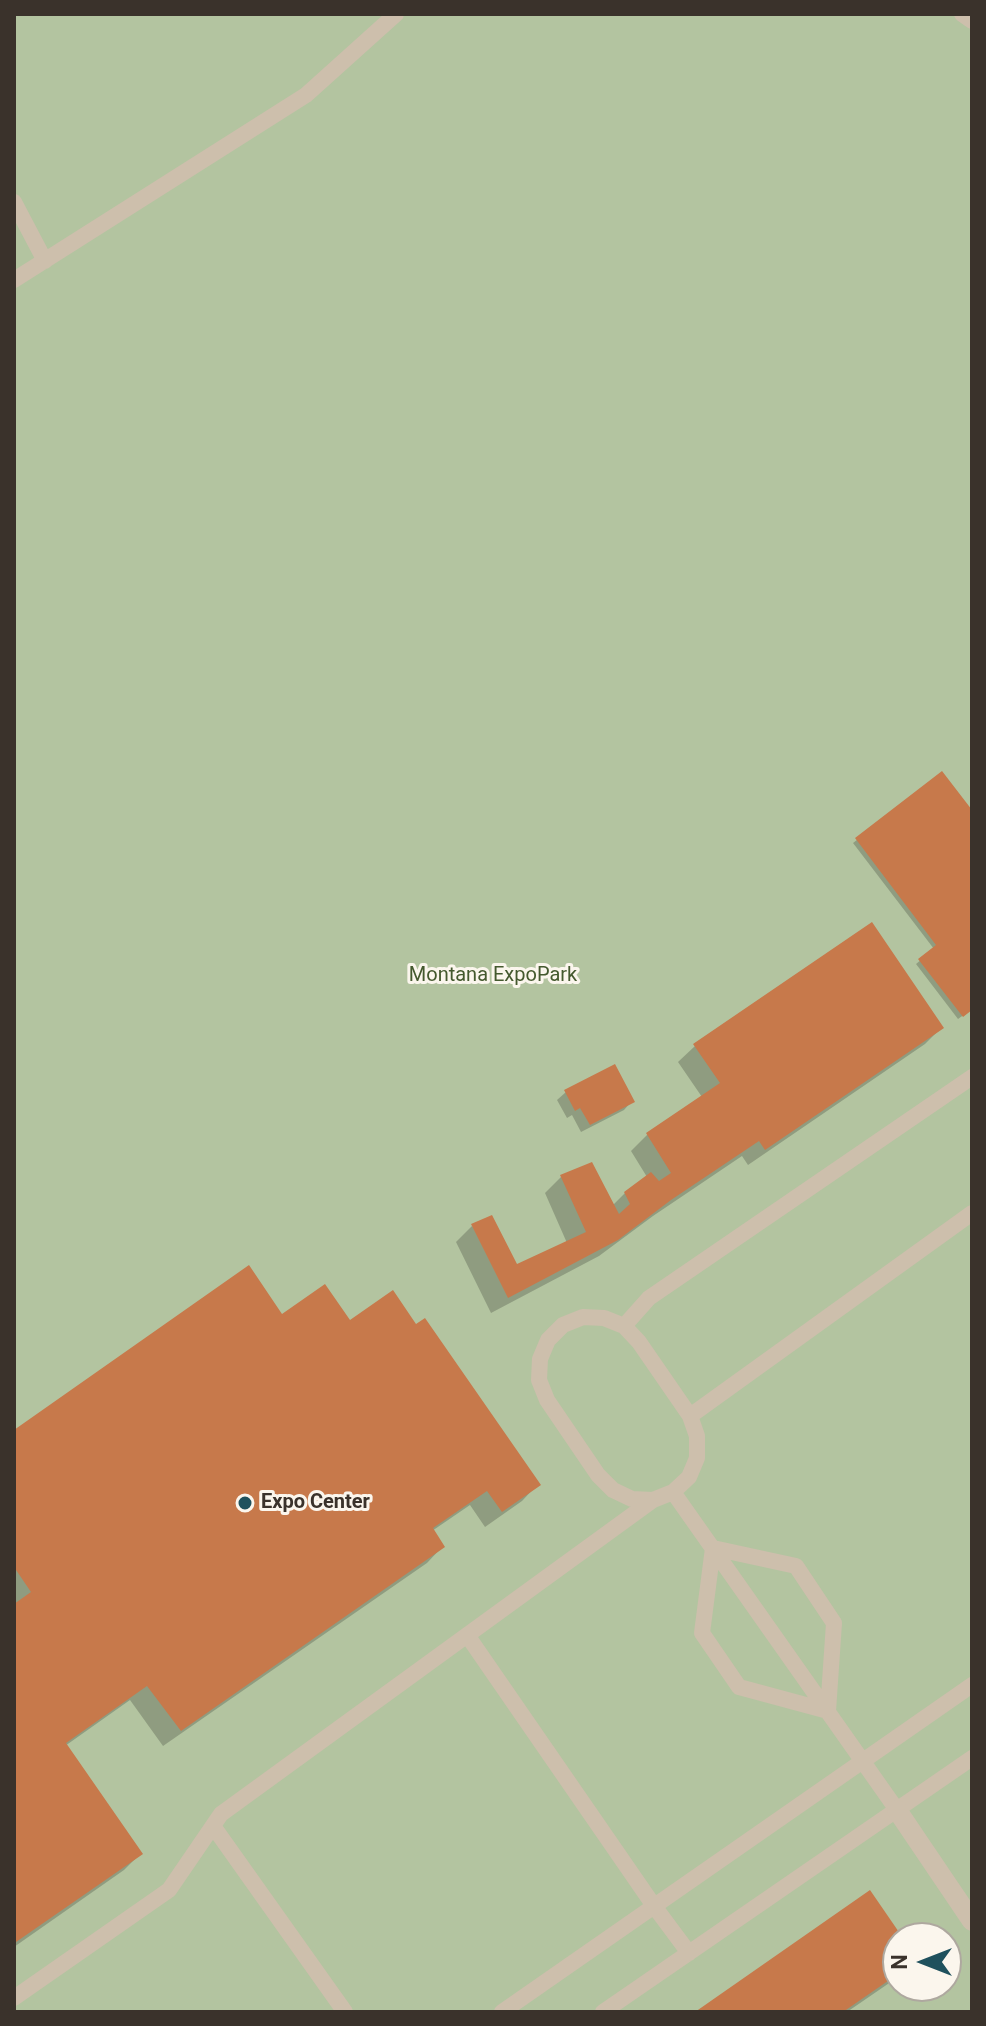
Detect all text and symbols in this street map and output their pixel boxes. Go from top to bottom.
park label: Montana ExpoPark [409,964,577,988]
place label: Expo Center [261,1491,370,1515]
marker: Expo Center [236,1494,254,1512]
north arrow [882,1922,962,2002]
text: N [887,1954,912,1970]

